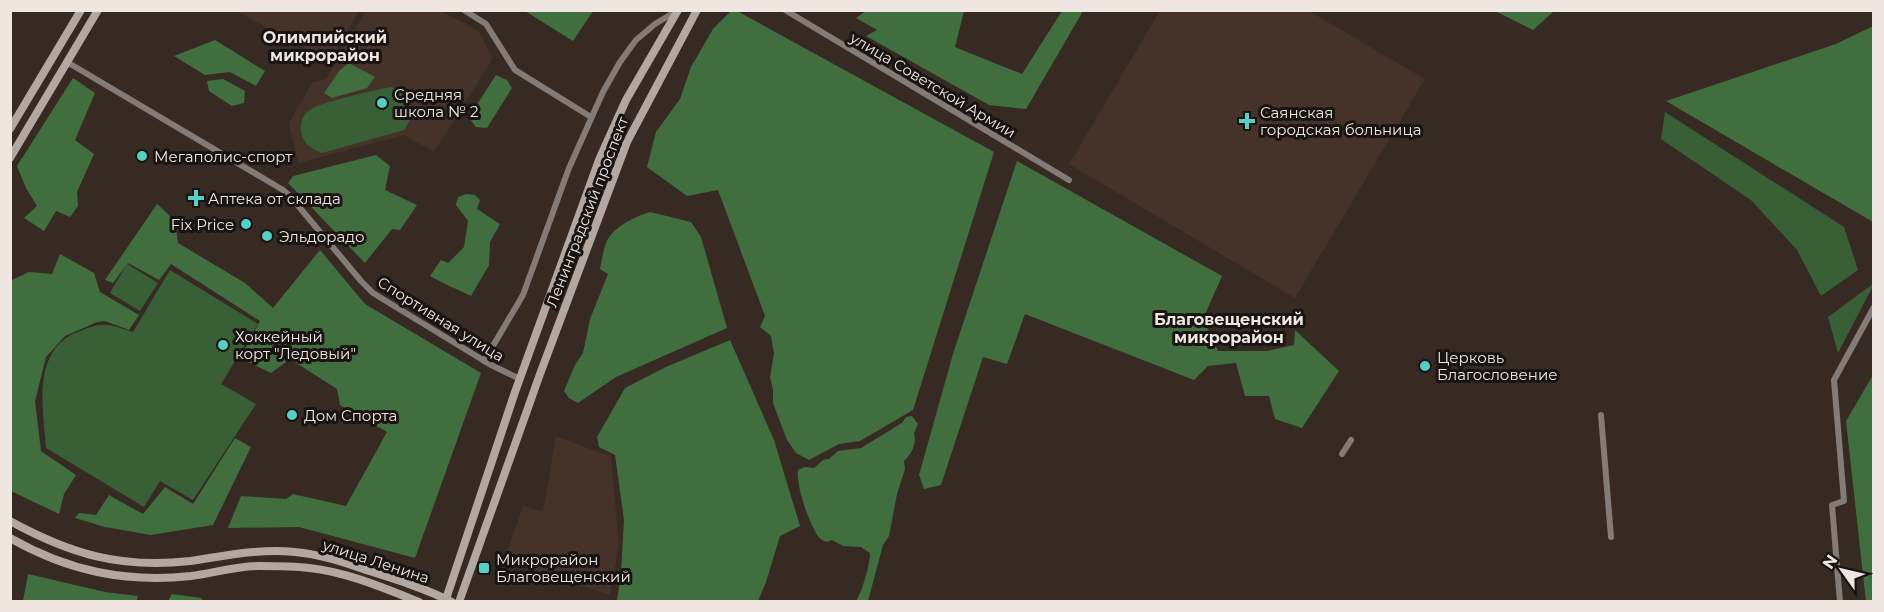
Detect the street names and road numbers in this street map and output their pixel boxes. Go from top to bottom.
street label: улица Советской Армии [846,27,1019,142]
street label: Ленинградский проспект [542,113,632,310]
street label: Спортивная улица [374,272,508,366]
street label: улица Ленина [319,534,432,587]

